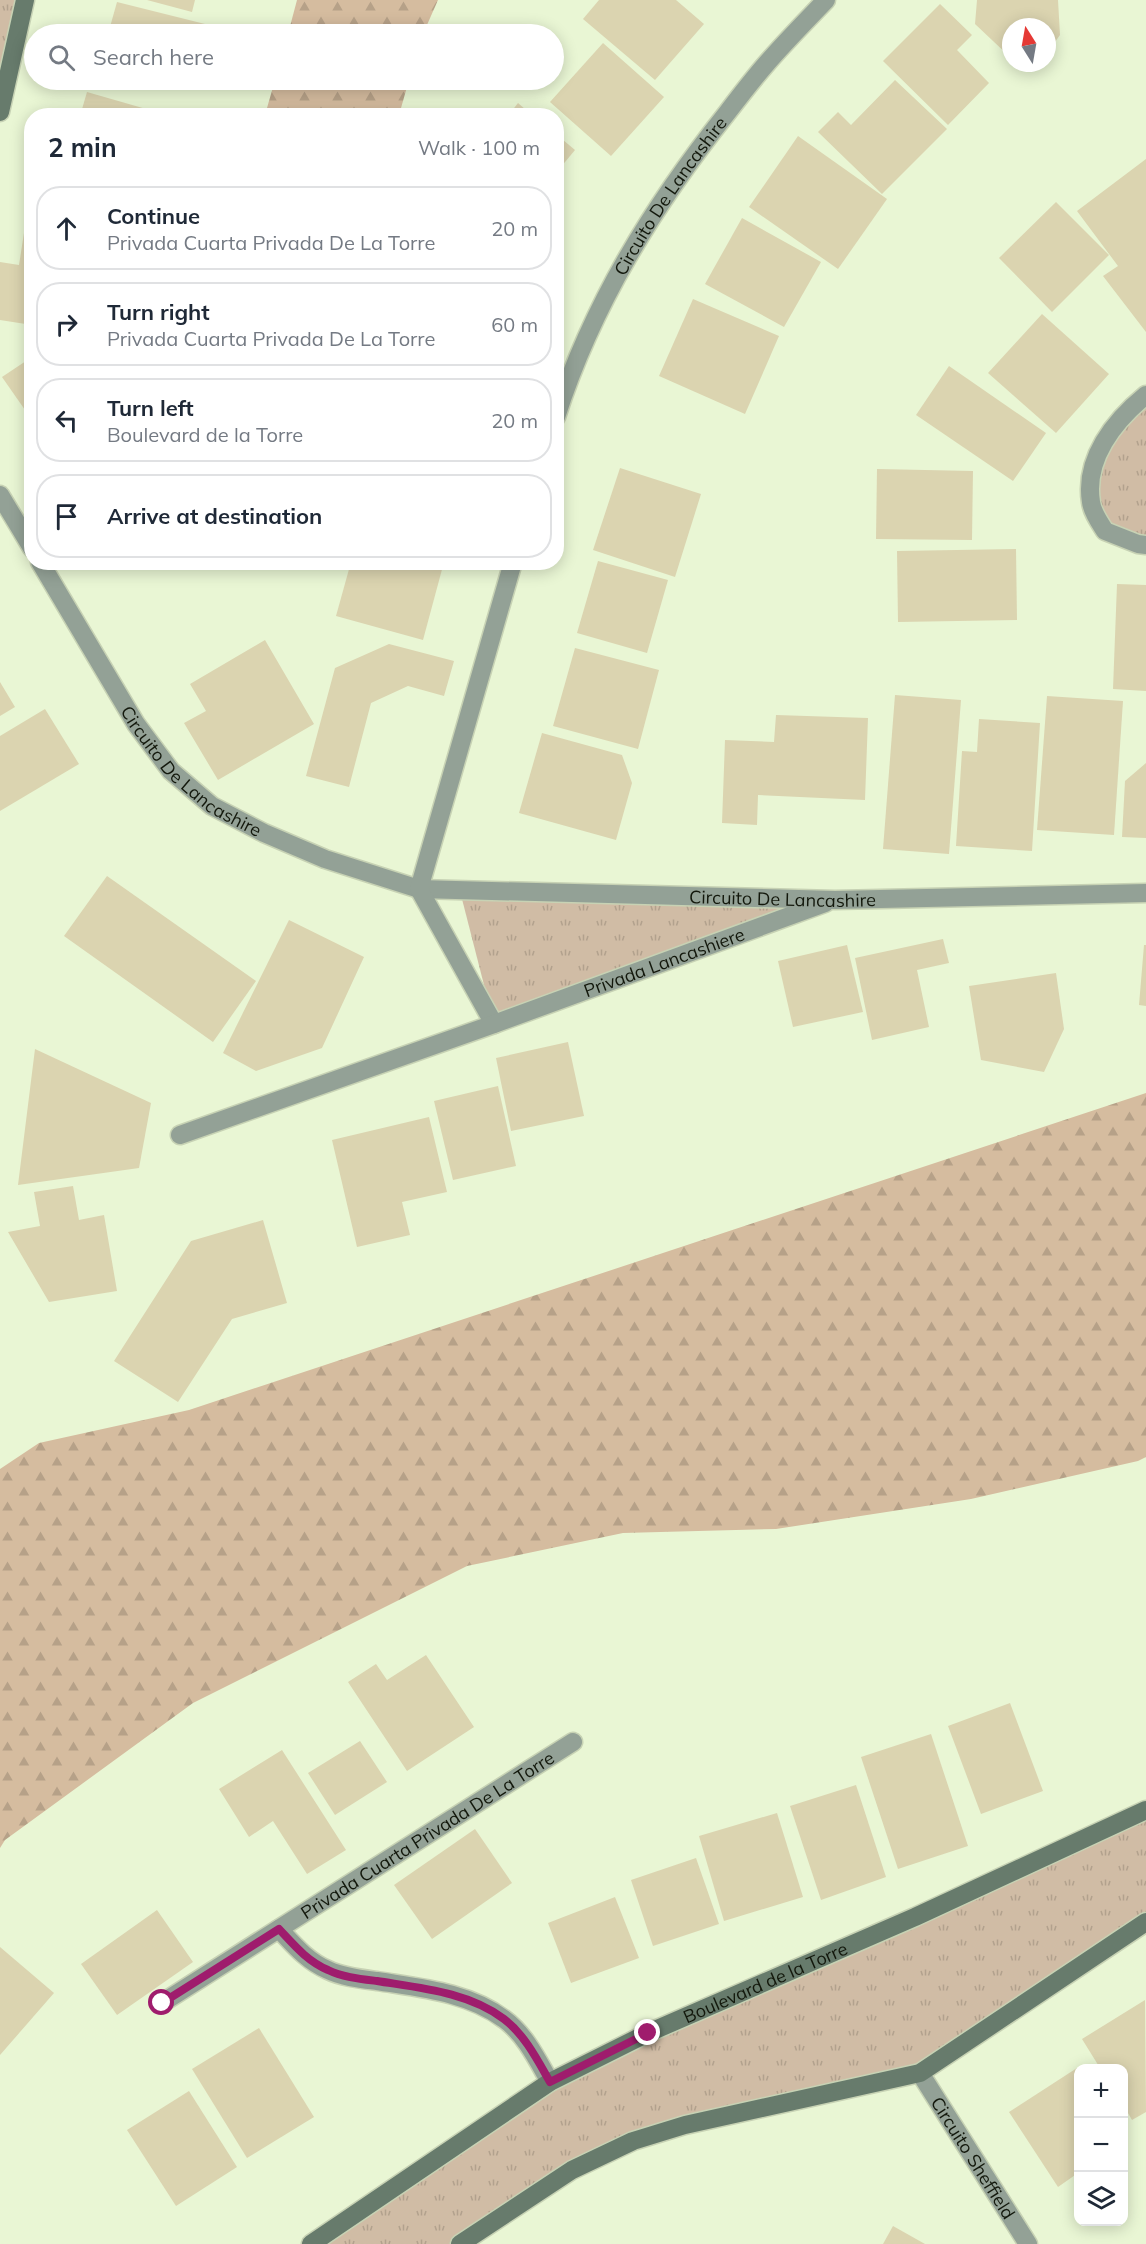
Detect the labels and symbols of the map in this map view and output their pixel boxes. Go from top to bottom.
north arrow [1002,18,1056,72]
street label: Circuito De Lancashire [608,112,731,279]
street label: Circuito De Lancashire [116,701,266,841]
street label: Circuito De Lancashire [689,885,876,912]
street label: Privada Lancashiere [580,922,748,1002]
street label: Privada Cuarta Privada De La Torre [296,1746,558,1924]
street label: Boulevard de la Torre [680,1936,851,2028]
route start [148,1989,174,2015]
route end [634,2019,660,2045]
street label: Circuito Sheffield [926,2092,1021,2223]

